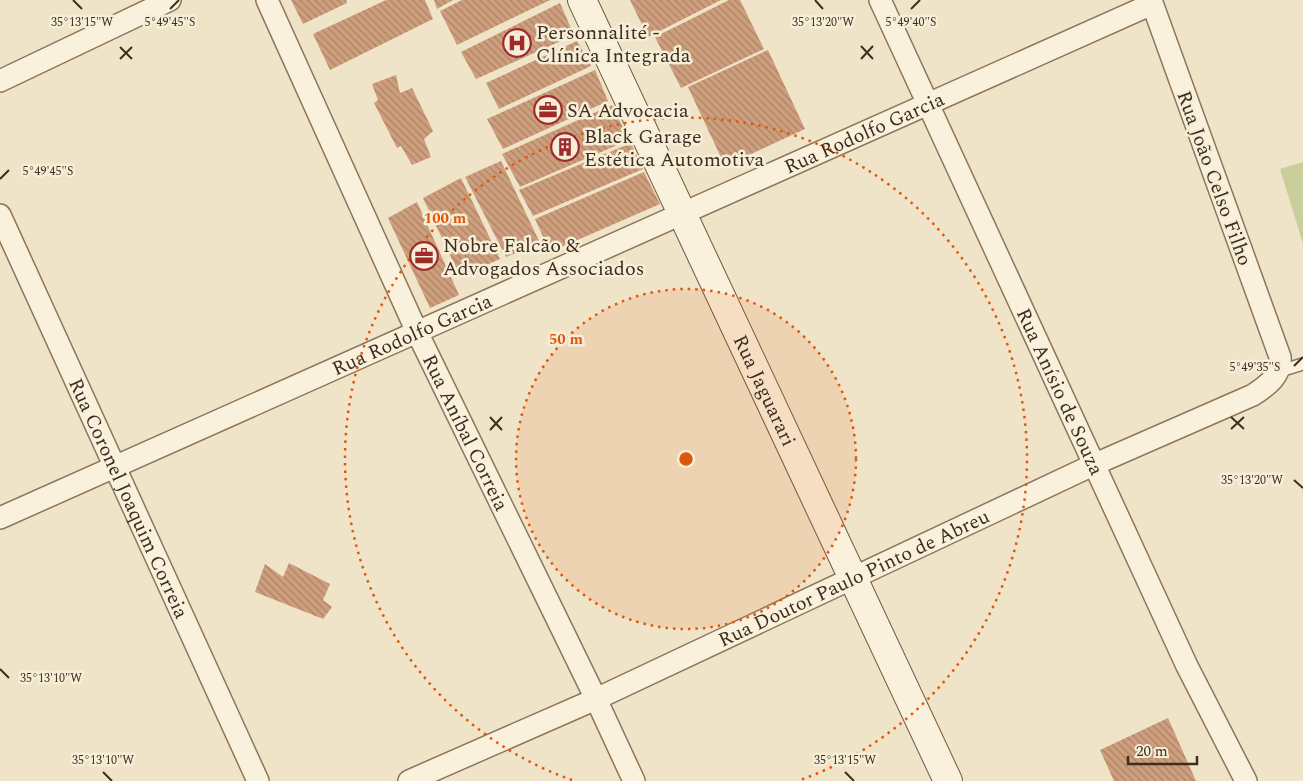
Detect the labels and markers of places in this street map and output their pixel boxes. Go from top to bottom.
place label: Personnalité - Clínica Integrada [536,18,691,71]
hospital icon: Personnalité - Clínica Integrada [502,28,532,58]
office icon: SA Advocacia [533,95,563,125]
place label: SA Advocacia [567,96,689,126]
place label: Black Garage Estética Automotiva [584,122,765,175]
building icon: Black Garage Estética Automotiva [550,132,580,162]
place label: Nobre Falcão & Advogados Associados [443,231,644,284]
office icon: Nobre Falcão & Advogados Associados [409,241,439,271]
centre of rings [677,450,695,468]

